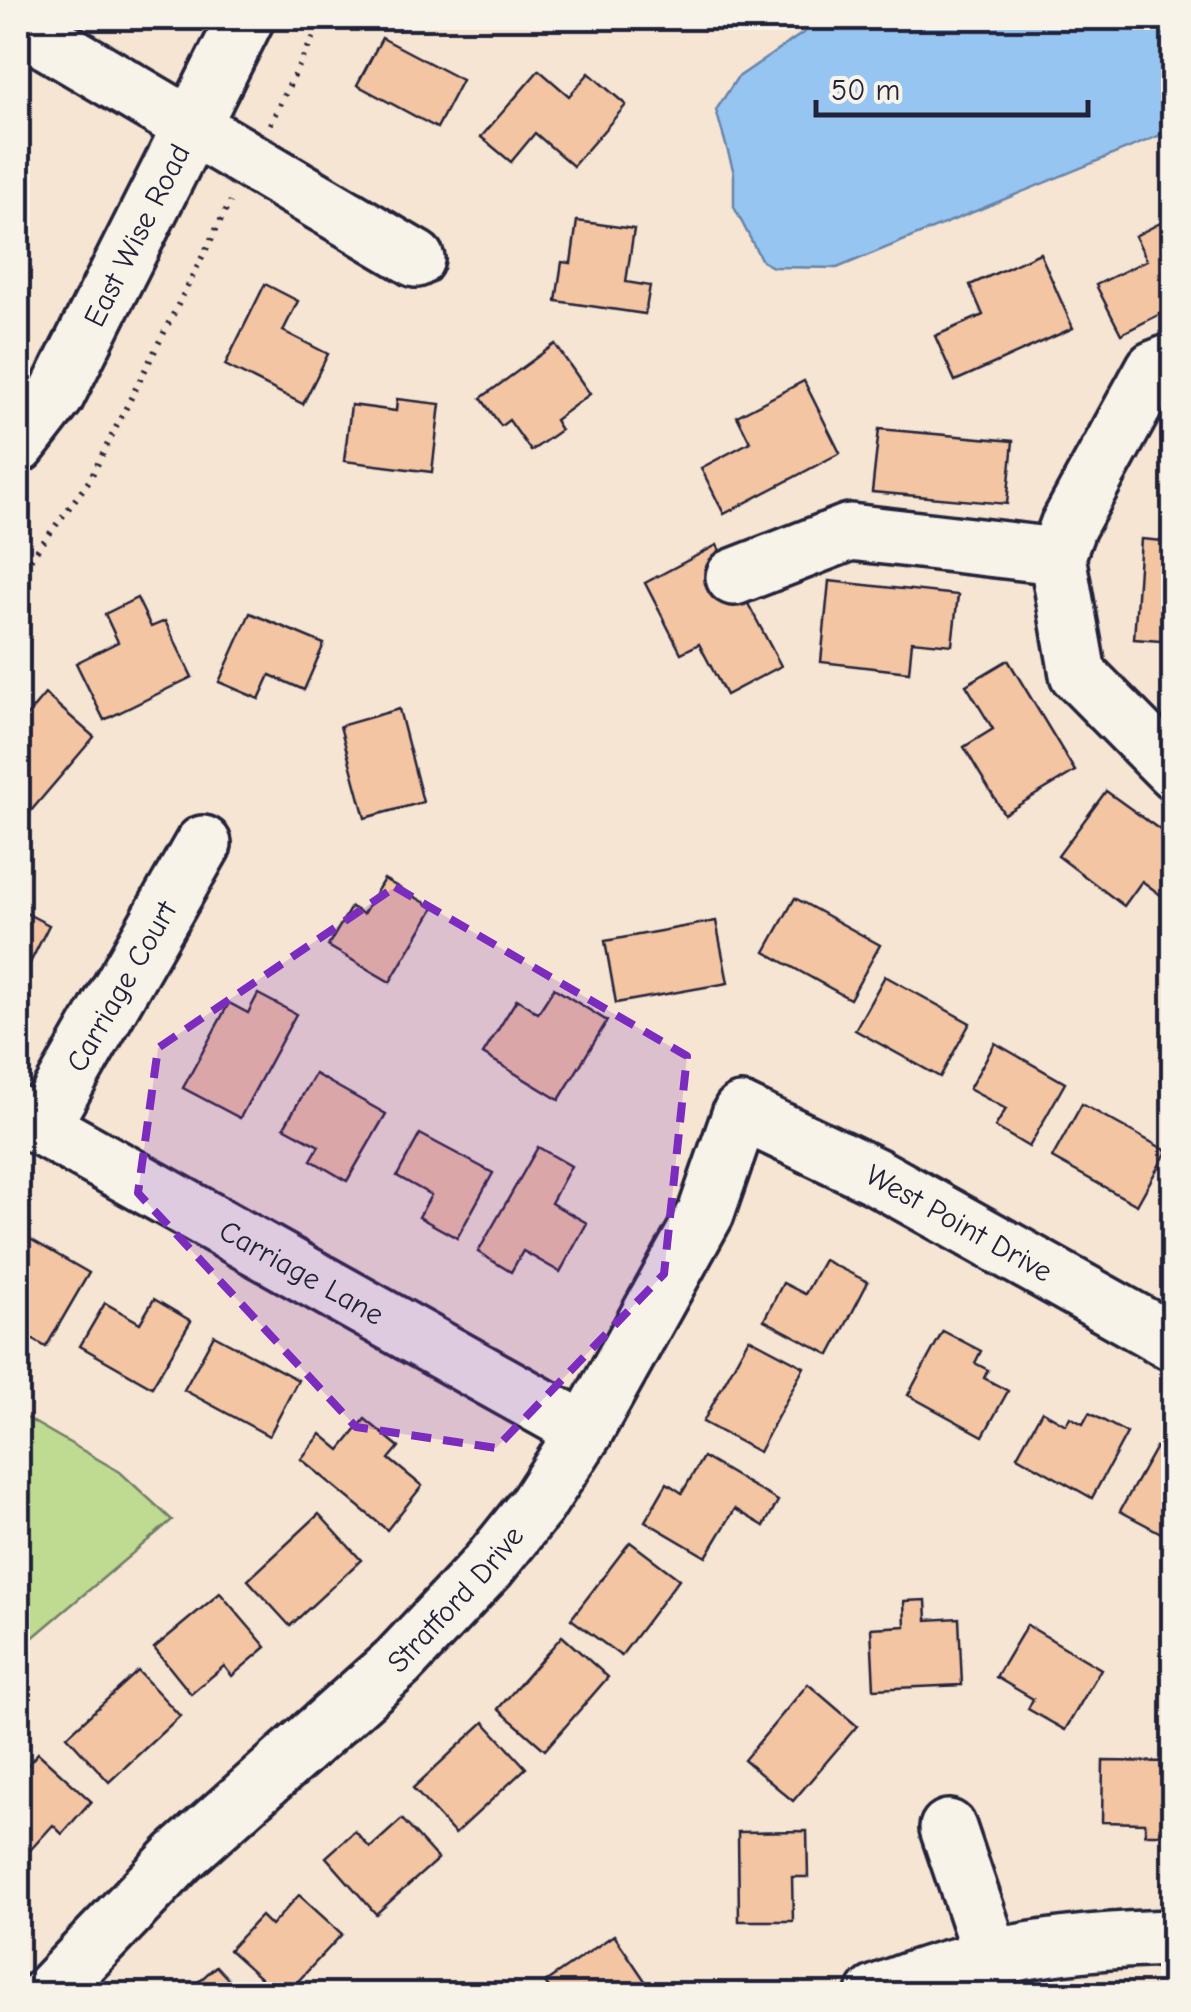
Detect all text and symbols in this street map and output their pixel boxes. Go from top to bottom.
scale bar [816,55,1088,117]
text: 50 m [831,73,900,108]
street label: East Wise Road [77,138,198,333]
street label: Carriage Court [59,894,185,1078]
street label: West Point Drive [860,1157,1058,1290]
street label: Carriage Lane [213,1213,390,1333]
street label: Stratford Drive [380,1519,531,1680]

